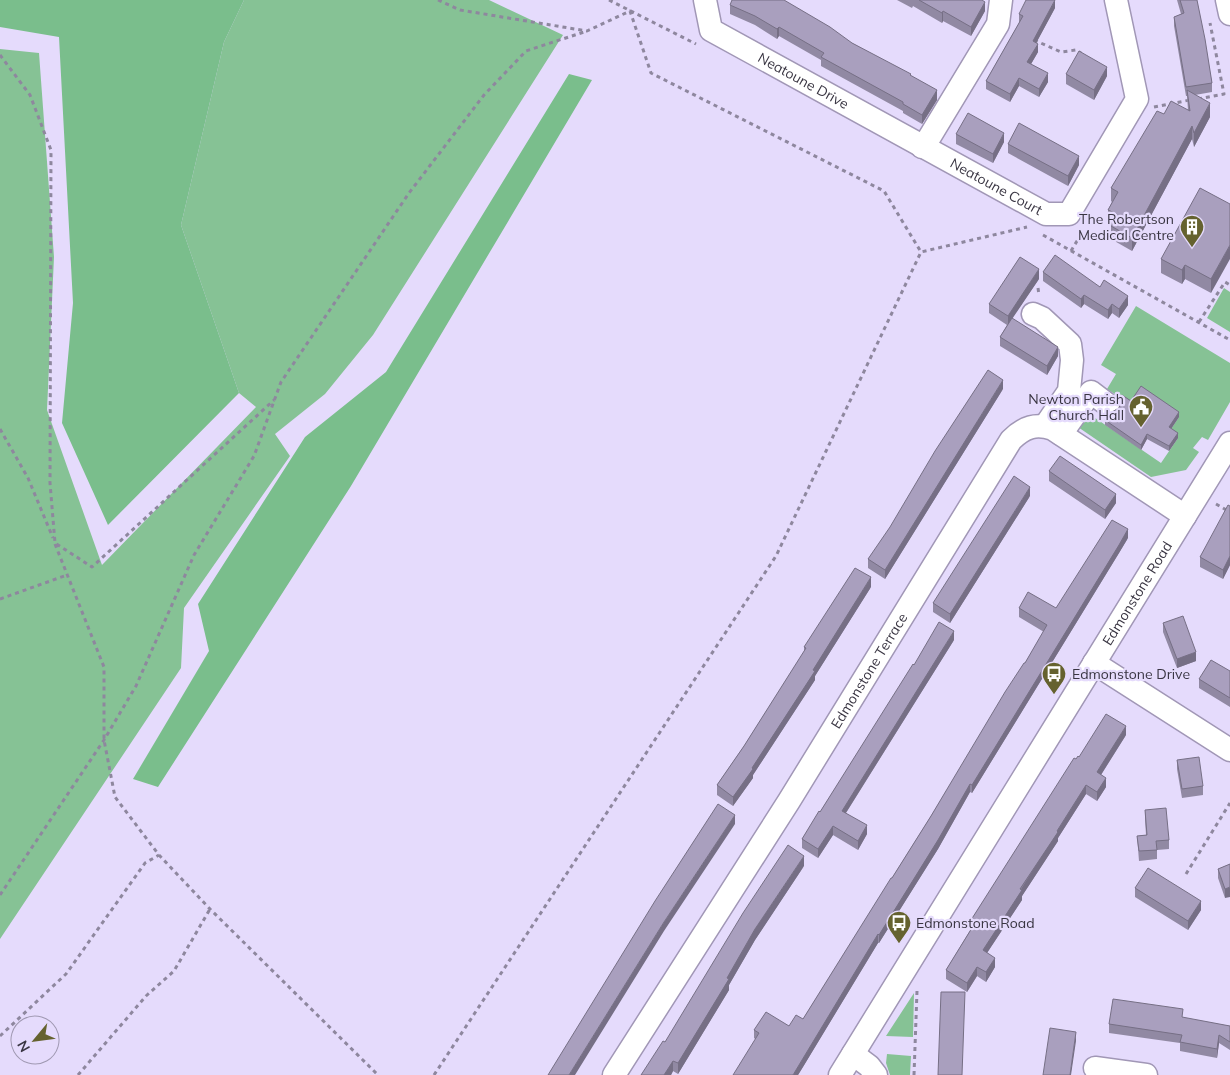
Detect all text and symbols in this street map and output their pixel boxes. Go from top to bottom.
street label: Neatoune Drive [755,49,852,113]
street label: Neatoune Court [947,154,1046,219]
place label: The Robertson Medical Centre [1078,210,1174,244]
building icon: The Robertson Medical Centre [1179,214,1205,248]
place label: Newton Parish Church Hall [1028,390,1124,424]
public building icon: Newton Parish Church Hall [1128,394,1154,428]
street label: Edmonstone Road [1098,538,1176,649]
street label: Edmonstone Terrace [827,610,911,732]
bus stop icon: Edmonstone Drive [1041,661,1067,695]
place label: Edmonstone Drive [1072,665,1190,683]
bus stop icon: Edmonstone Road [886,910,912,944]
place label: Edmonstone Road [916,914,1035,932]
north arrow [10,1015,60,1065]
text: N [13,1037,34,1055]

